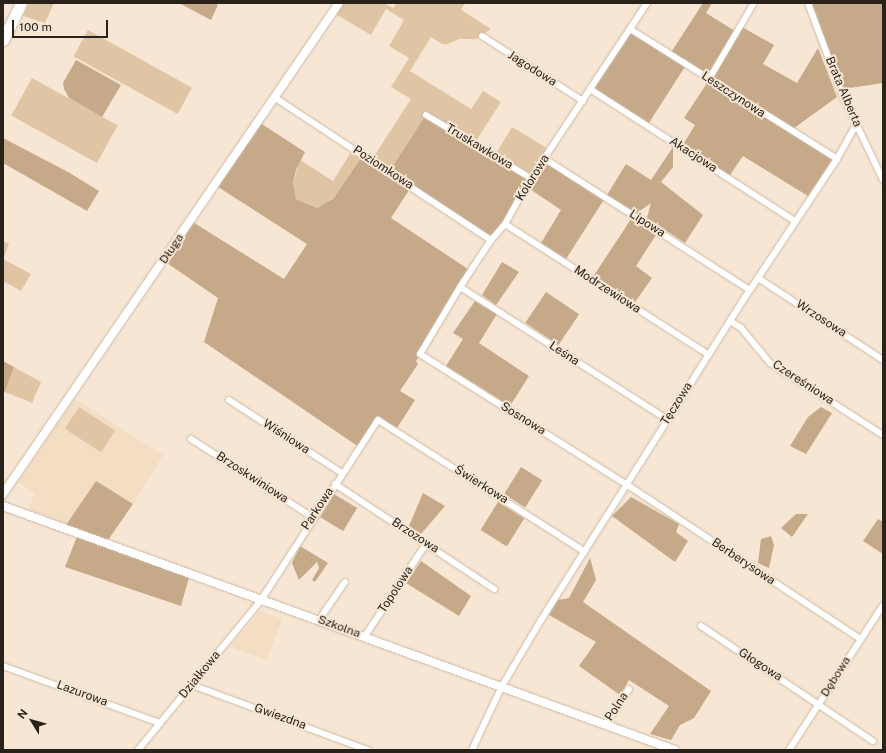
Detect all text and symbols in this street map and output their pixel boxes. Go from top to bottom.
scale bar [14,12,110,38]
text: 100 m [19,20,52,34]
street label: Jagodowa [505,48,559,90]
street label: Brata Alberta [822,55,864,129]
street label: Leszczynowa [698,69,768,121]
street label: Truskawkowa [443,121,515,173]
street label: Akacjowa [666,134,720,176]
street label: Poziomkowa [350,143,416,193]
street label: Kolorowa [513,152,553,204]
street label: Lipowa [626,207,668,241]
street label: Długa [157,231,187,267]
street label: Modrzewiowa [571,263,643,317]
street label: Wrzosowa [793,297,849,341]
street label: Leśna [546,339,582,369]
street label: Czereśniowa [769,358,837,408]
street label: Tęczowa [658,380,696,428]
street label: Sosnowa [498,400,548,438]
street label: Wiśniowa [260,417,312,457]
street label: Brzoskwiniowa [213,449,291,507]
street label: Świerkowa [451,463,511,507]
street label: Parkowa [299,485,337,533]
street label: Brzozowa [389,515,441,557]
street label: Berberysowa [709,536,777,588]
street label: Topolowa [376,564,416,616]
street label: Szkolna [316,613,362,641]
street label: Głogowa [735,646,785,684]
street label: Działkowa [177,648,223,702]
street label: Dębowa [818,654,854,700]
street label: Lazurowa [54,678,110,710]
street label: Polna [602,690,632,724]
north arrow [12,701,52,741]
street label: Gwiezdna [252,701,308,733]
text: N [15,707,30,721]

